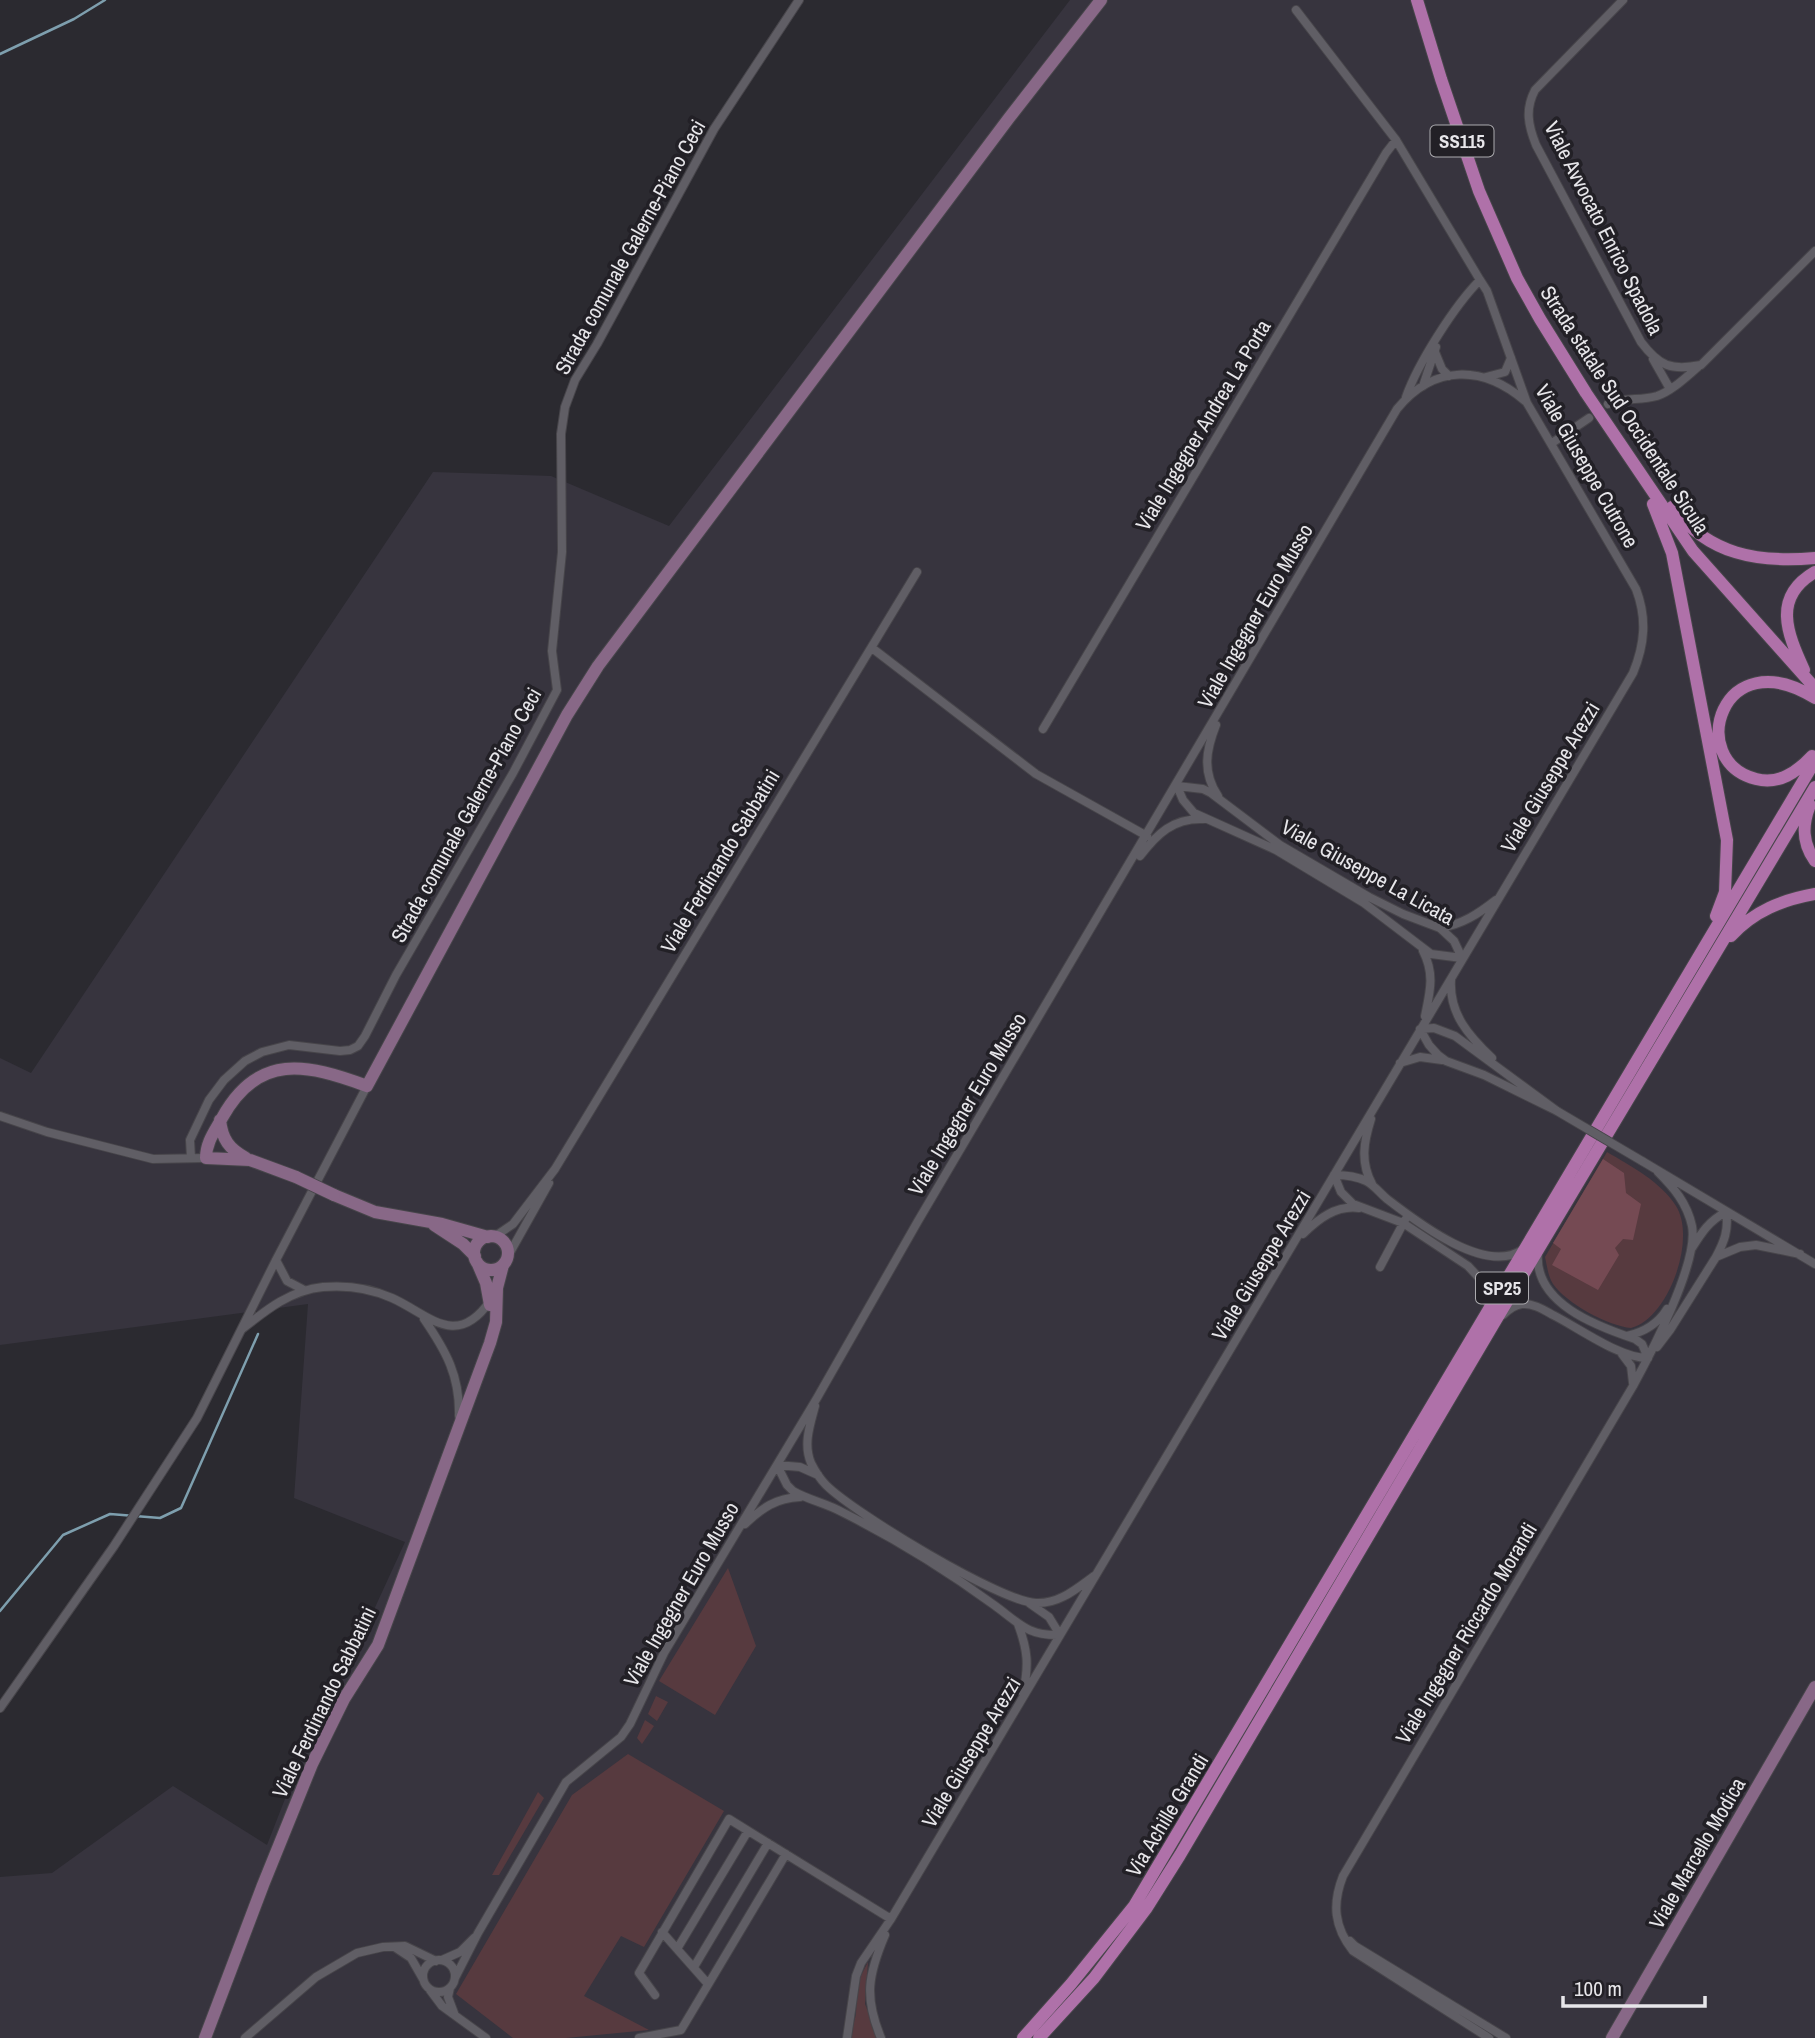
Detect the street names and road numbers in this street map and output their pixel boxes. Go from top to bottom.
street label: Strada comunale Galerne-Piano Ceci [548,114,712,380]
street label: Viale Avvocato Enrico Spadola [1538,116,1671,340]
road number: SS115 [1430,125,1494,156]
street label: Strada statale Sud Occidentale Sicula [1534,280,1717,540]
street label: Viale Ingegner Andrea La Porta [1129,314,1278,536]
street label: Viale Giuseppe Cutrone [1528,379,1646,553]
street label: Viale Ingegner Euro Musso [1190,519,1320,713]
street label: Strada comunale Galerne-Piano Ceci [384,682,548,948]
street label: Viale Giuseppe Arezzi [1494,696,1606,858]
street label: Viale Ferdinando Sabbatini [654,764,786,958]
street label: Viale Giuseppe La Licata [1276,812,1460,932]
street label: Viale Ingegner Euro Musso [901,1007,1033,1201]
street label: Viale Giuseppe Arezzi [1205,1184,1317,1346]
road number: SP25 [1476,1272,1528,1304]
street label: Viale Ingegner Euro Musso [616,1497,746,1691]
street label: Viale Ingegner Riccardo Morandi [1388,1517,1544,1749]
street label: Viale Ferdinando Sabbatini [265,1601,383,1803]
street label: Viale Giuseppe Arezzi [915,1671,1027,1833]
street label: Via Achille Grandi [1119,1748,1215,1882]
street label: Viale Marcello Modica [1642,1772,1752,1934]

